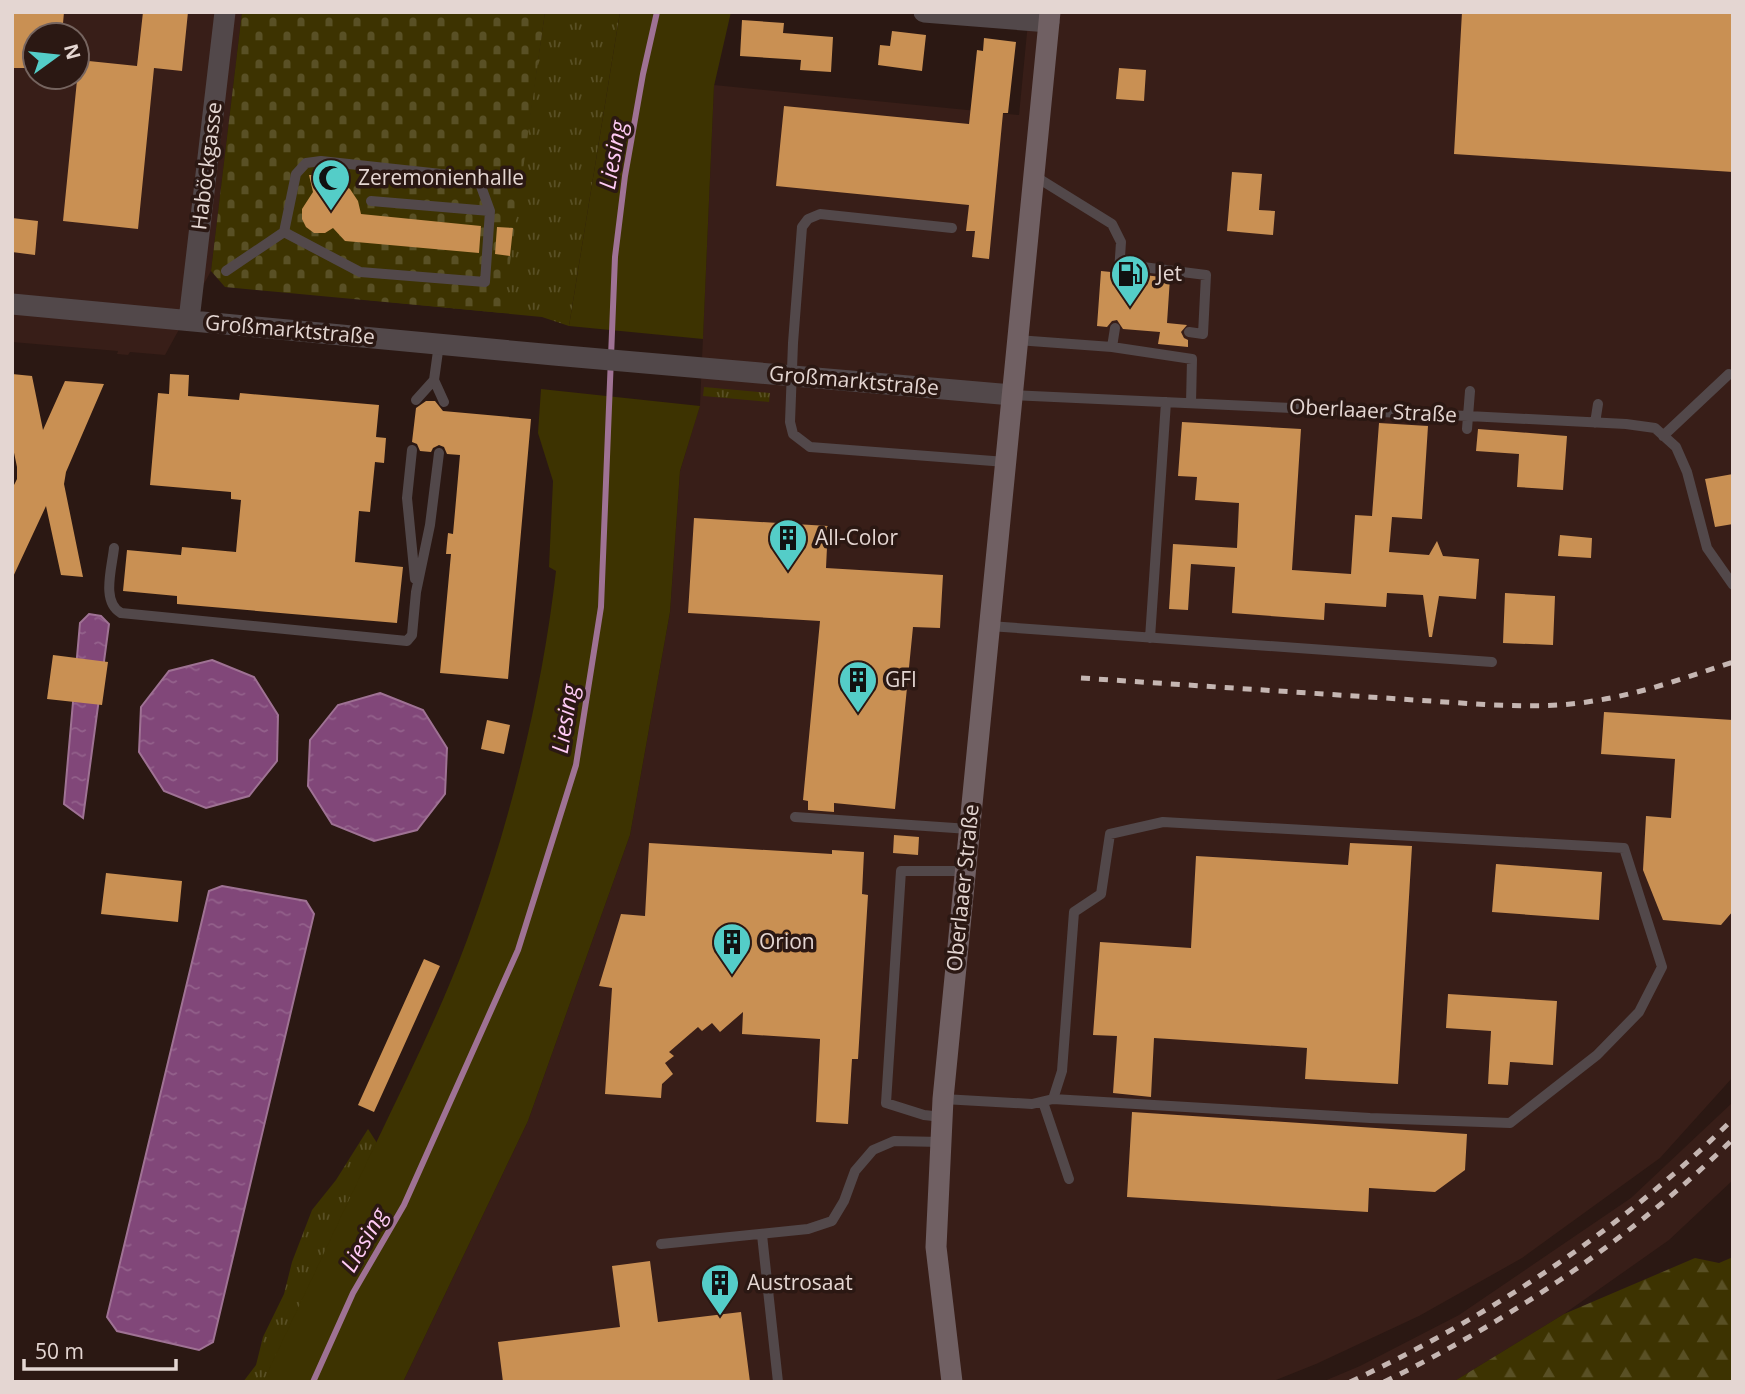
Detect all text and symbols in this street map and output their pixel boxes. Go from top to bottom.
north arrow [21,21,91,91]
text: N [58,41,87,62]
street label: Haböckgasse [184,100,228,231]
water label: Liesing [590,117,634,192]
mosque icon: Zeremonienhalle [310,157,352,212]
place label: Zeremonienhalle [358,163,524,191]
fuel station icon: Jet [1109,253,1151,308]
place label: Jet [1155,259,1182,287]
street label: Großmarktstraße [204,308,376,350]
street label: Großmarktstraße [768,359,940,401]
street label: Oberlaaer Straße [1288,392,1458,428]
building icon: All-Color [767,517,809,572]
place label: All-Color [815,523,898,551]
building icon: GFI [837,659,879,714]
place label: GFI [885,665,917,693]
water label: Liesing [543,681,585,756]
street label: Oberlaaer Straße [939,803,985,973]
building icon: Orion [711,921,753,976]
place label: Orion [759,927,815,955]
water label: Liesing [332,1201,395,1277]
building icon: Austrosaat [699,1262,741,1317]
place label: Austrosaat [747,1268,853,1296]
scale bar [24,1328,177,1372]
text: 50 m [35,1337,84,1365]

